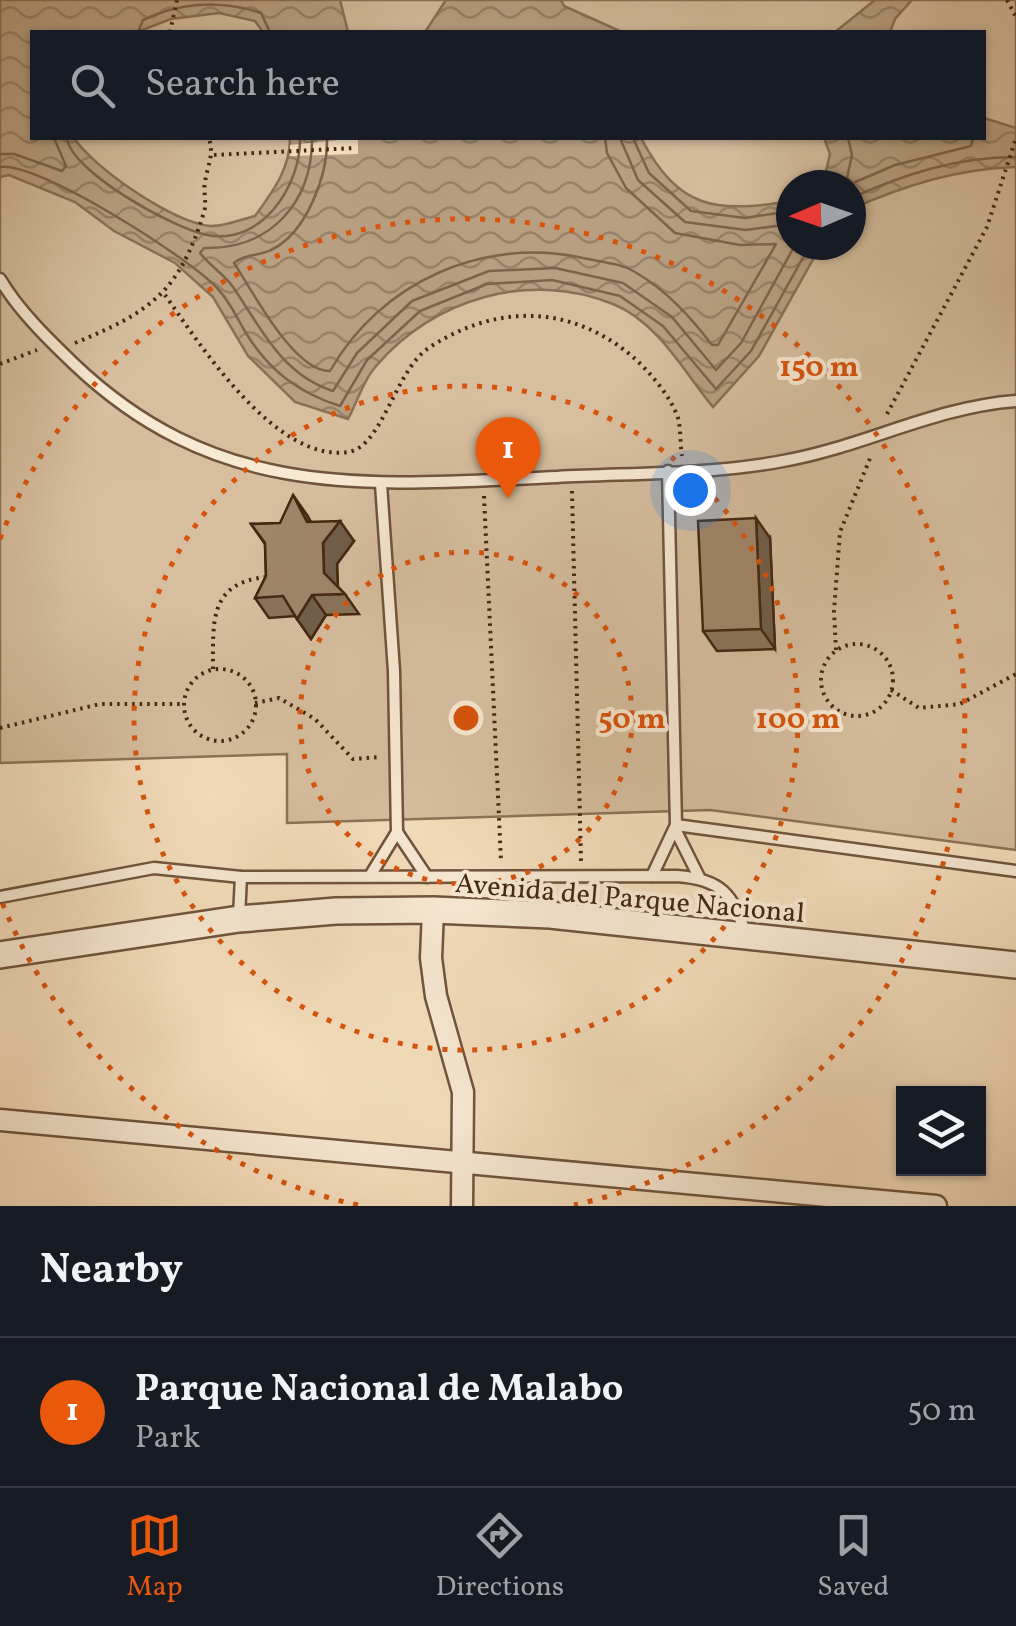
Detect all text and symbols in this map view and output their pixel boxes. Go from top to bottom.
search box [30,30,986,140]
icon: search [65,58,120,113]
text: Search here [145,59,340,112]
north arrow [776,170,866,260]
text: 150 m [779,347,859,389]
pin: 1 [476,416,540,499]
your location [665,465,716,516]
text: 50 m [598,699,666,741]
text: 100 m [756,699,840,741]
centre of rings [448,700,484,736]
street label: Avenida del Parque Nacional [453,865,806,934]
map controls [896,1086,986,1176]
button: layers [896,1086,986,1176]
text: Nearby [40,1242,183,1301]
text: Parque Nacional de Malabo [135,1364,624,1417]
text: 1 [66,1390,79,1434]
text: 50 m [907,1390,976,1434]
text: Park [135,1417,200,1461]
tab: Map [127,1508,183,1607]
tab: Directions [436,1508,564,1607]
tab: Saved [817,1508,889,1607]

